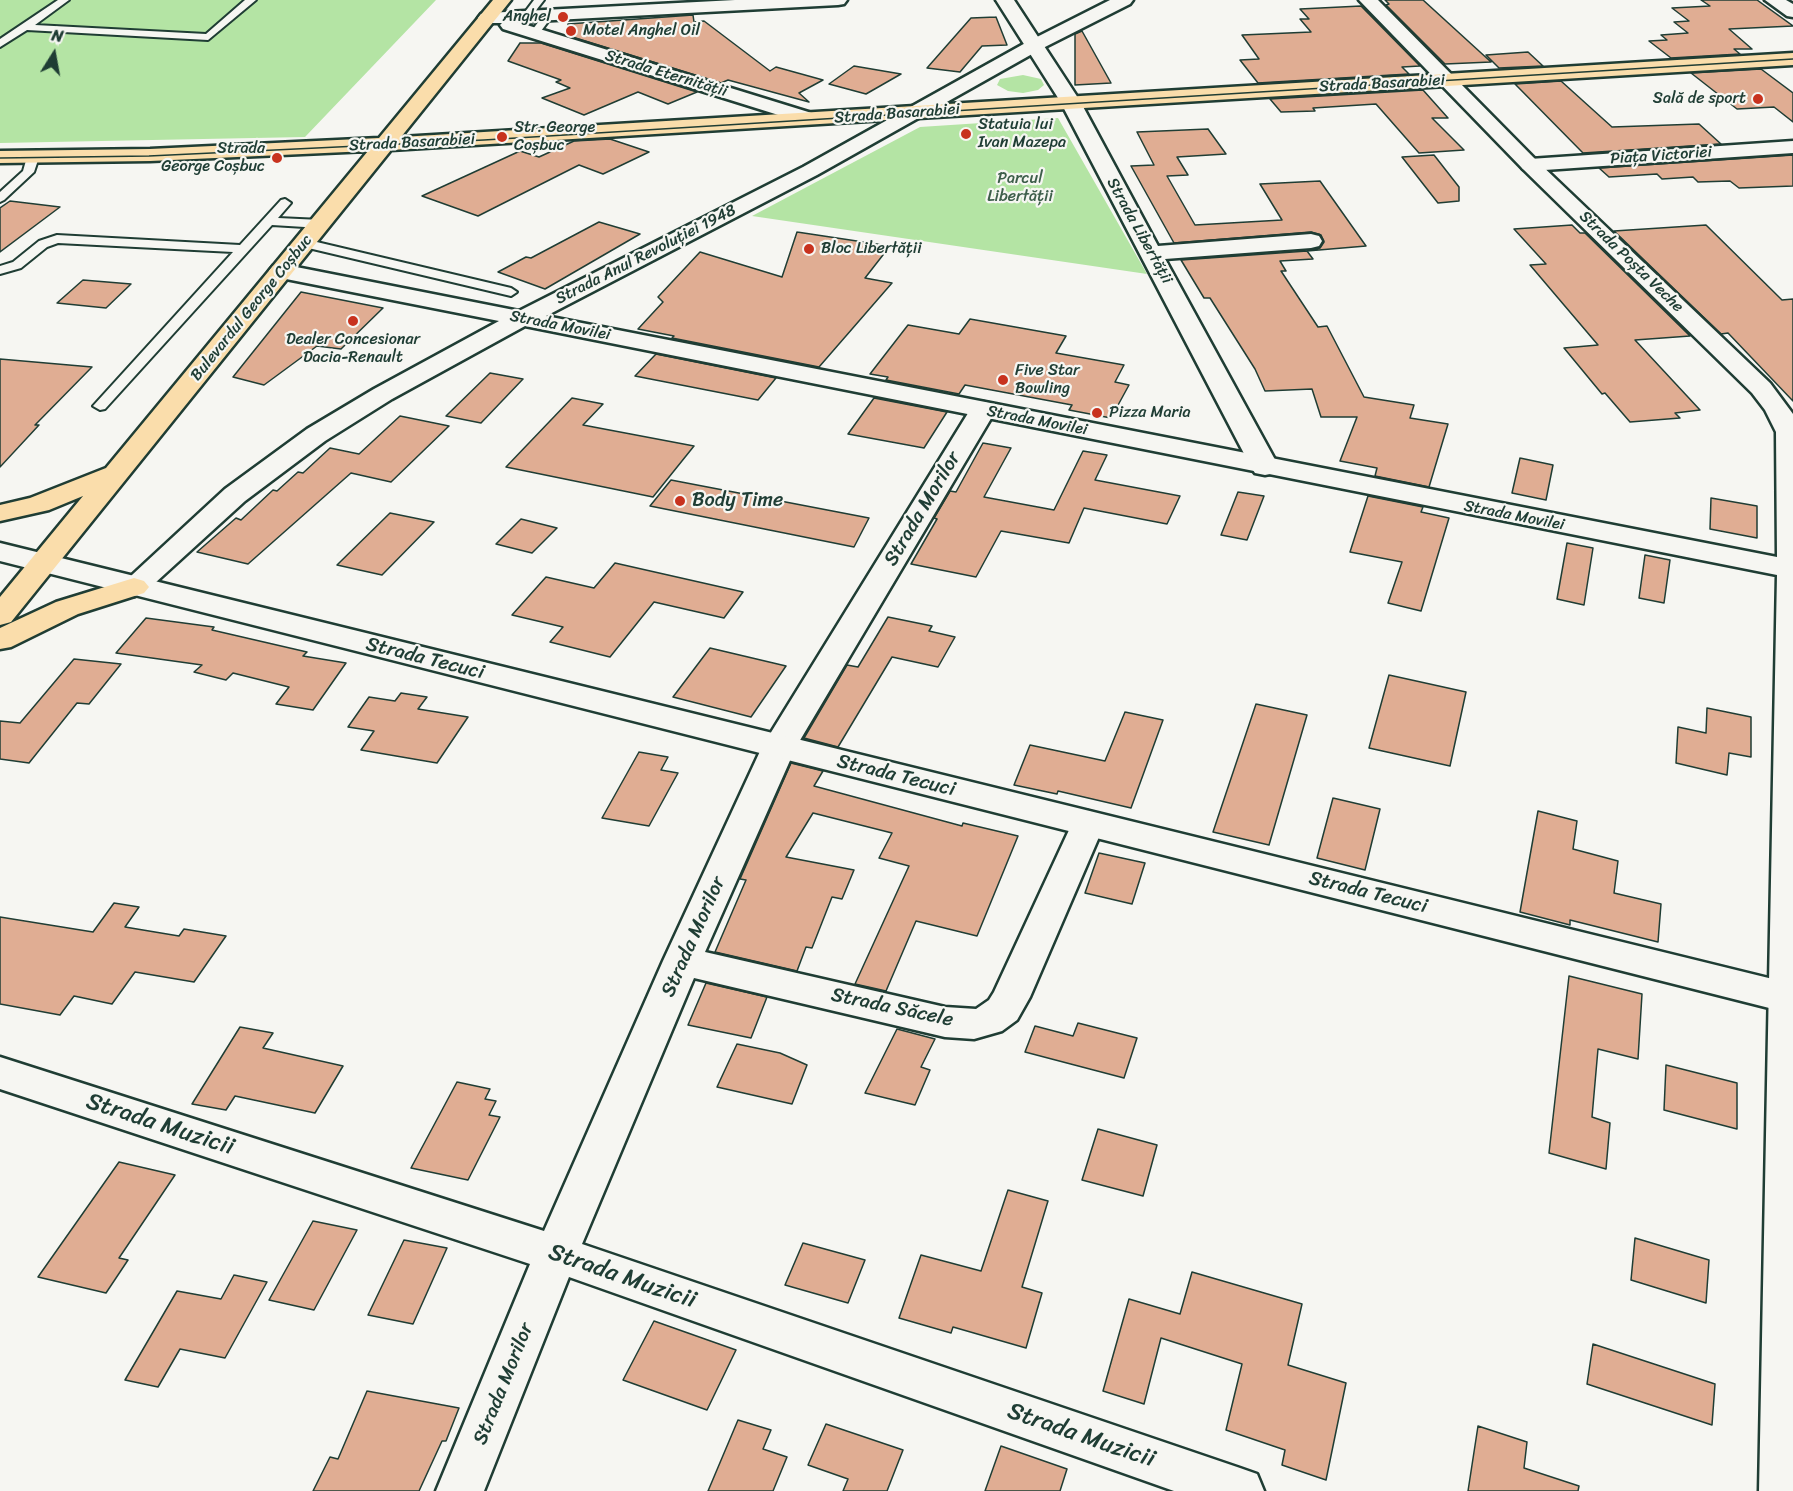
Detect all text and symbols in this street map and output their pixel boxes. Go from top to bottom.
place label: Anghel [503,7,551,27]
marker: Anghel [556,10,570,24]
text: N [49,21,66,51]
place label: Motel Anghel Oil [583,21,700,41]
north arrow [24,24,84,84]
marker: Motel Anghel Oil [564,24,578,38]
street label: Strada Eternității [603,46,729,102]
street label: Strada Basarabiei [1319,71,1445,97]
place label: Sală de sport [1653,89,1746,109]
marker: Sală de sport [1751,92,1765,106]
street label: Strada Basarabiei [833,100,961,128]
place label: Statuia lui Ivan Mazepa [978,115,1066,153]
place label: Str. George Coșbuc [514,118,595,156]
marker: Statuia lui Ivan Mazepa [959,127,973,141]
street label: Strada Basarabiei [349,130,475,156]
marker: Str. George Coșbuc [495,130,509,144]
place label: Strada George Coșbuc [161,139,265,177]
street label: Piața Victoriei [1609,143,1713,169]
marker: Strada George Coșbuc [270,151,284,165]
park label: Parcul Libertății [987,169,1053,207]
street label: Strada Libertății [1102,175,1176,287]
street label: Strada Anul Revoluției 1948 [553,201,739,309]
street label: Strada Poșta Veche [1575,207,1687,317]
street label: Bulevardul George Coșbuc [187,231,317,385]
place label: Bloc Libertății [821,239,922,259]
marker: Bloc Libertății [802,242,816,256]
street label: Strada Movilei [508,307,612,345]
marker: Dealer Concesionar Dacia-Renault [346,314,360,328]
place label: Dealer Concesionar Dacia-Renault [286,330,420,368]
place label: Five Star Bowling [1015,361,1080,399]
marker: Five Star Bowling [996,373,1010,387]
street label: Strada Movilei [985,402,1089,440]
place label: Pizza Maria [1109,403,1191,423]
marker: Pizza Maria [1090,406,1104,420]
street label: Strada Morilor [879,447,967,571]
place label: Body Time [692,489,783,513]
marker: Body Time [673,494,687,508]
street label: Strada Movilei [1462,497,1566,535]
street label: Strada Tecuci [363,633,487,685]
street label: Strada Tecuci [834,750,958,802]
street label: Strada Tecuci [1306,867,1430,919]
street label: Strada Morilor [657,873,731,1001]
street label: Strada Săcele [829,983,955,1033]
street label: Strada Muzicii [82,1087,238,1163]
street label: Strada Muzicii [544,1238,700,1316]
street label: Strada Morilor [469,1320,539,1448]
street label: Strada Muzicii [1003,1397,1159,1475]

